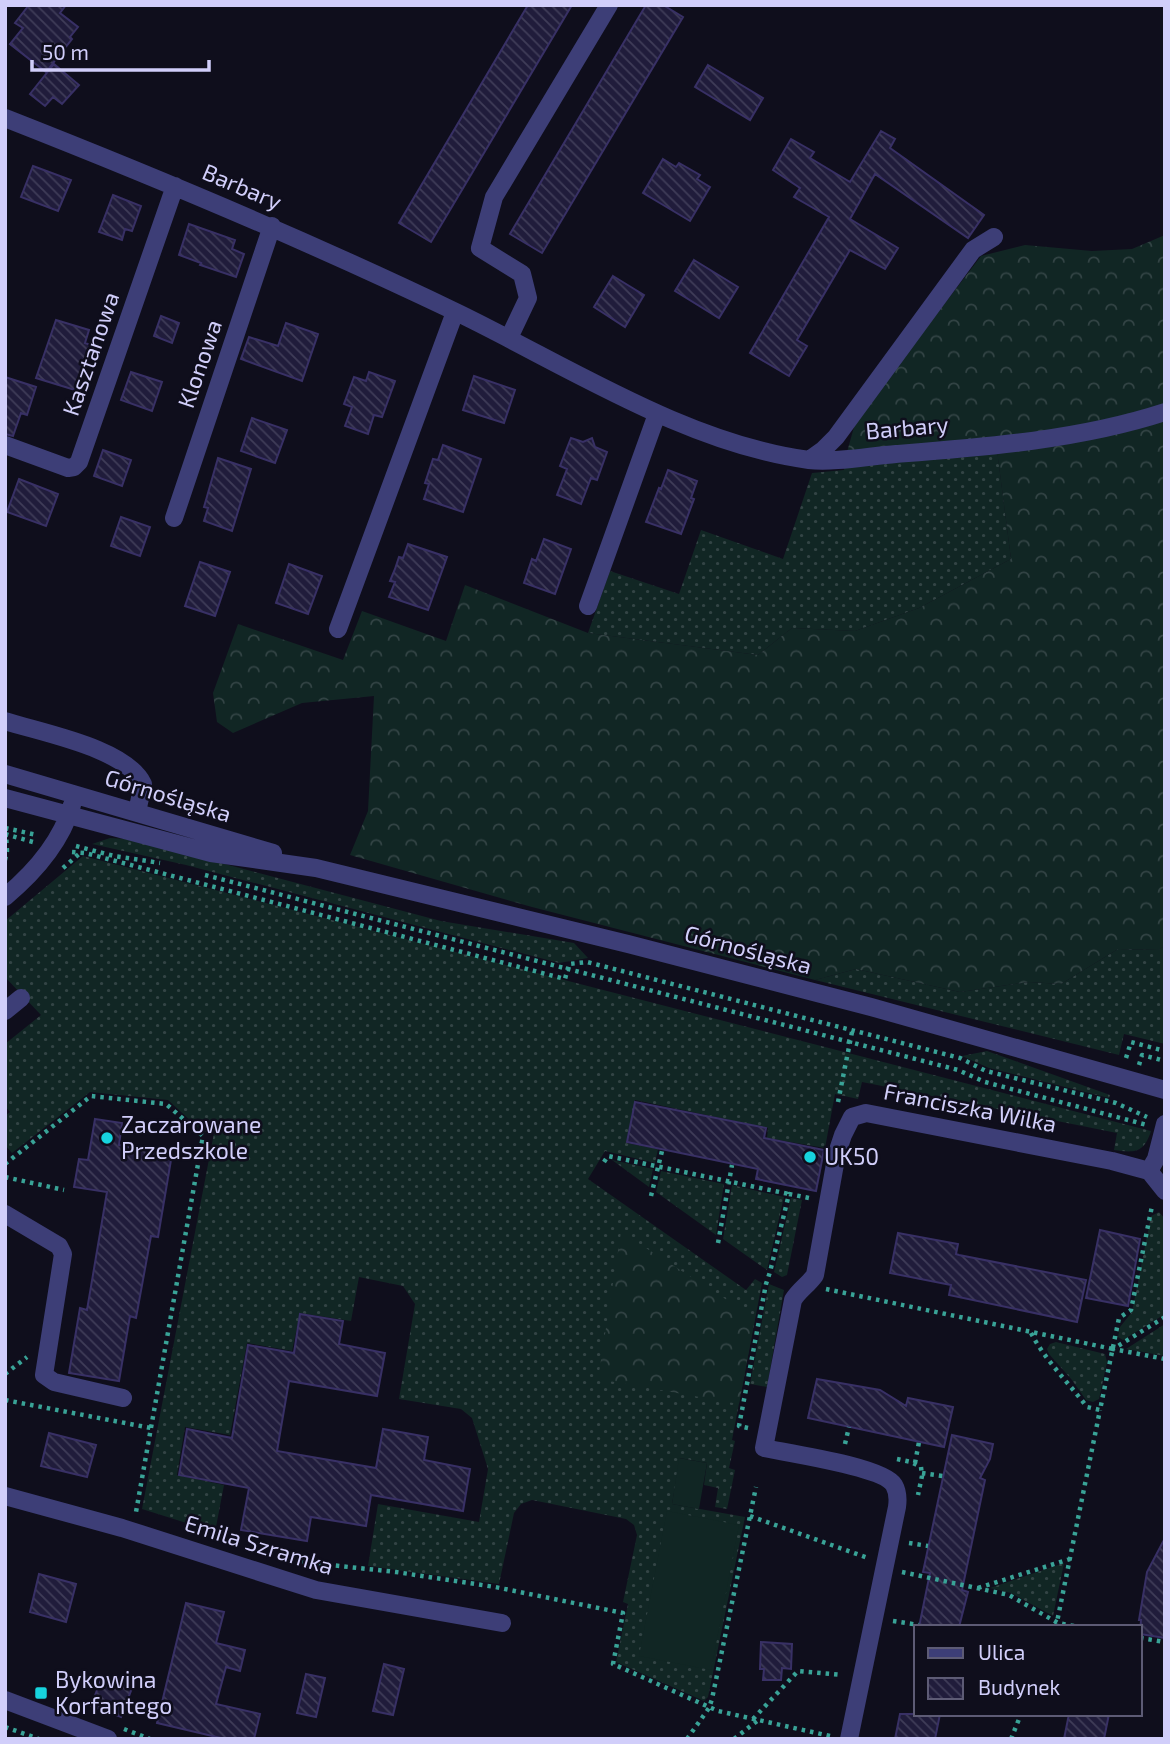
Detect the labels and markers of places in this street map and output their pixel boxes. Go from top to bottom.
place label: Zaczarowane Przedszkole [121,1110,261,1164]
marker: Zaczarowane Przedszkole [99,1130,115,1146]
place label: UK50 [824,1142,879,1170]
marker: UK50 [802,1149,818,1165]
place label: Bykowina Korfantego [55,1665,172,1719]
marker: Bykowina Korfantego [33,1685,49,1701]

